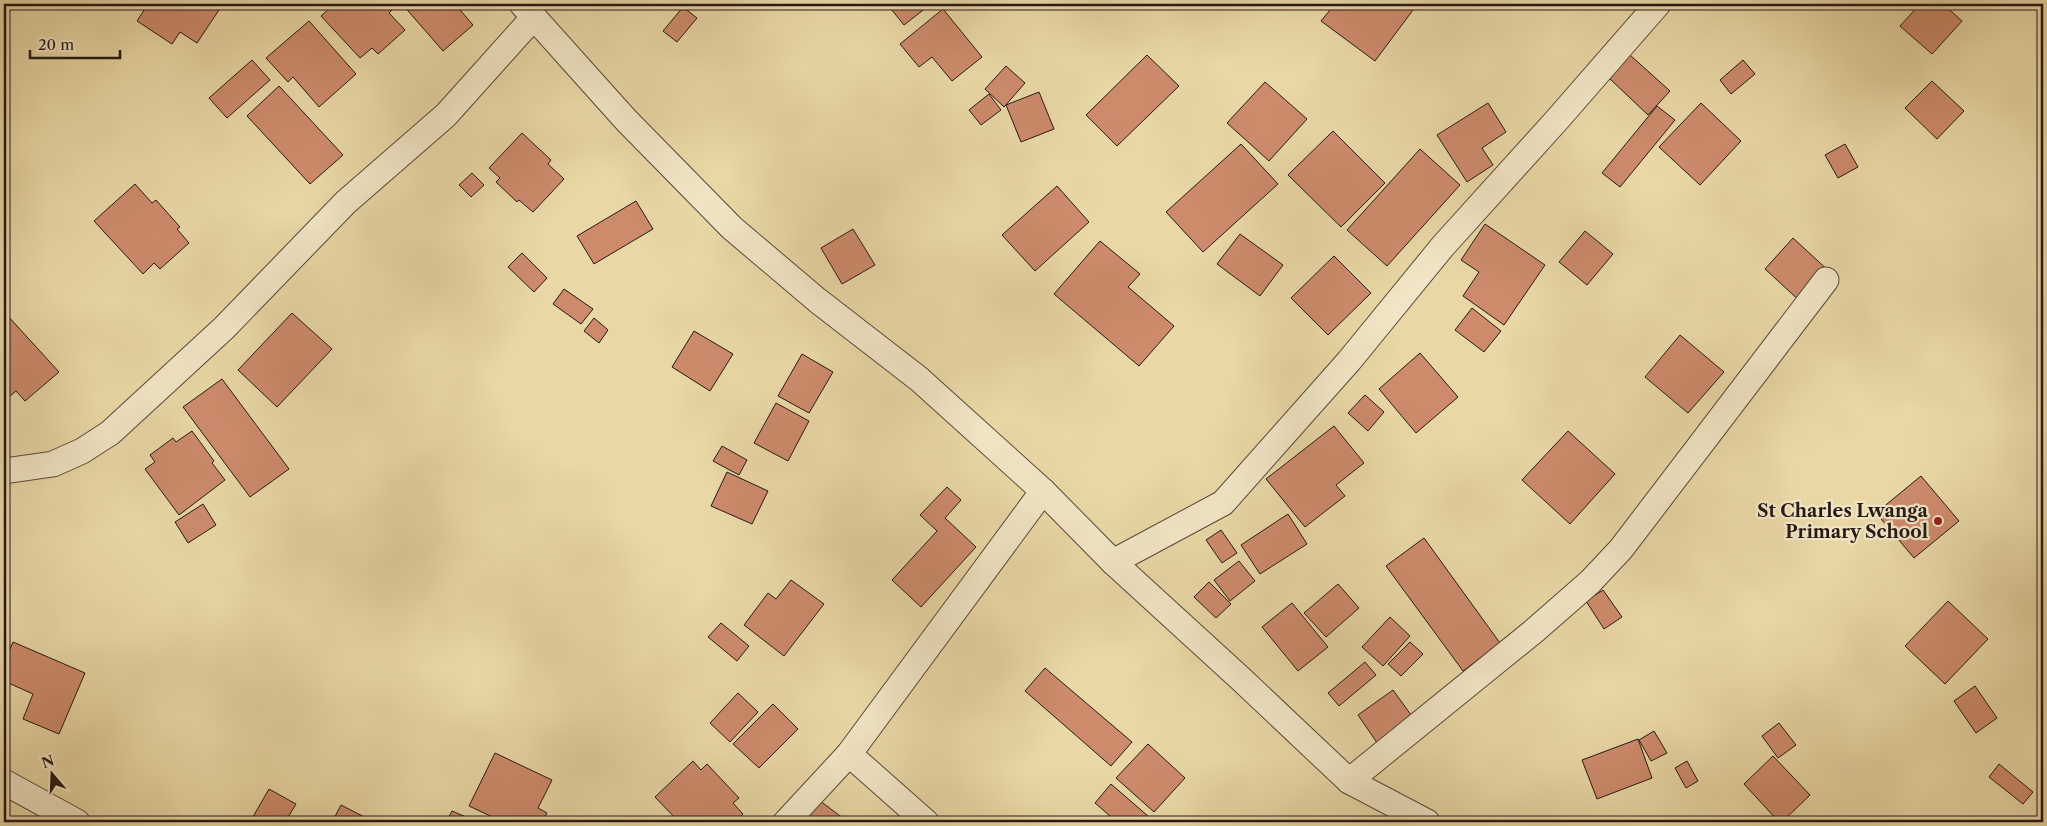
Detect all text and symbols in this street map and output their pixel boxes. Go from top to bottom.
scale bar [30,28,120,60]
text: 20 m [38,35,74,54]
place label: St Charles Lwanga Primary School [1757,500,1929,543]
marker: St Charles Lwanga Primary School [1932,515,1944,527]
north arrow [28,748,78,798]
text: N [39,751,56,772]

